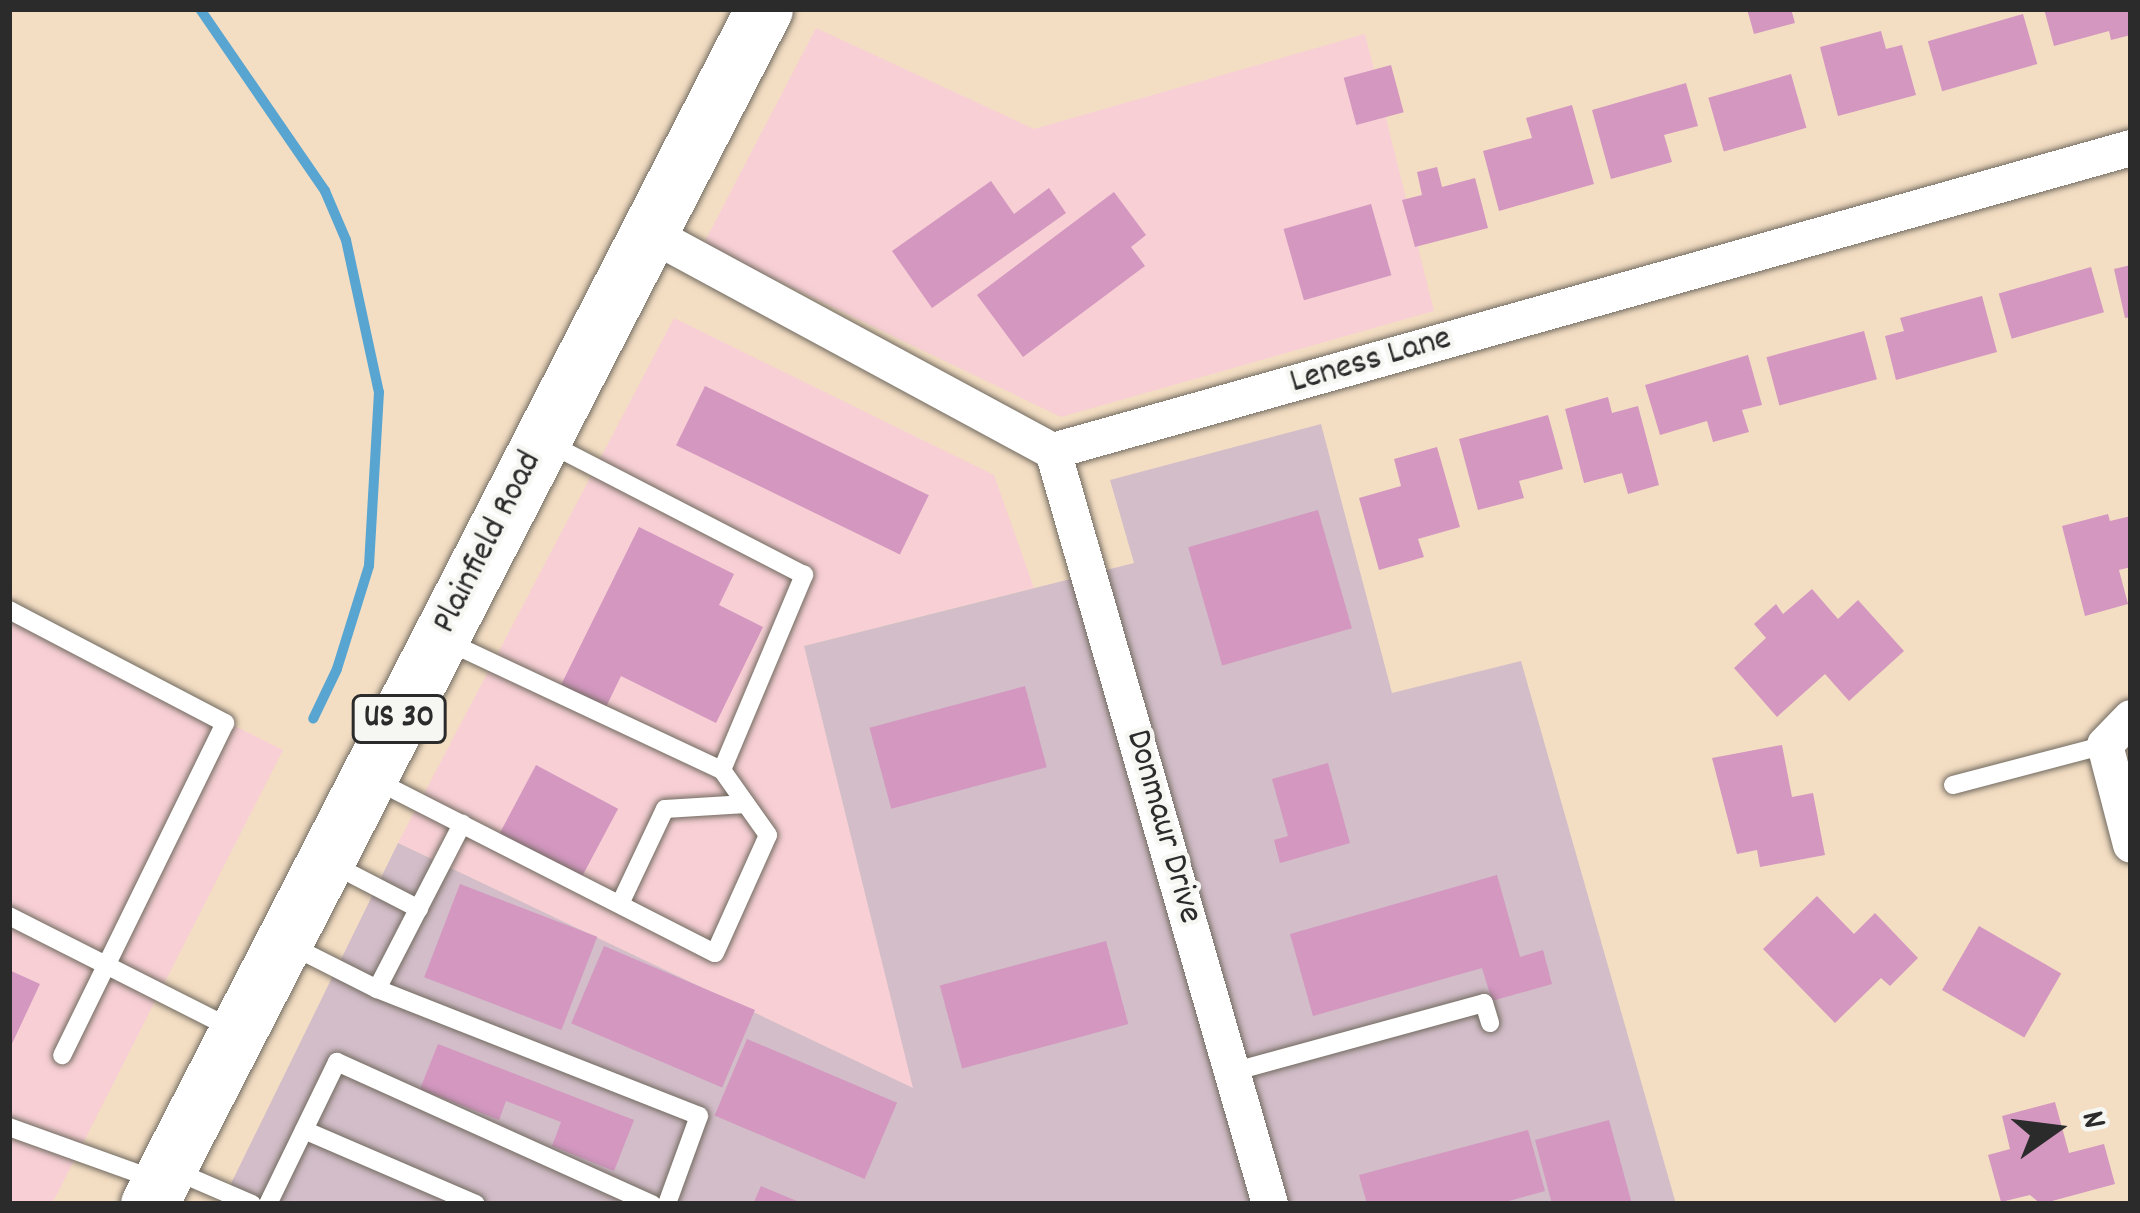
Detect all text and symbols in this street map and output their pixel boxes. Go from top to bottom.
street label: Leness Lane [1285,318,1457,406]
street label: Plainfield Road [425,445,553,641]
road number: US 30 [351,692,447,746]
street label: Donmaur Drive [1114,725,1210,929]
north arrow [1996,1069,2116,1189]
text: N [2067,1107,2116,1134]

